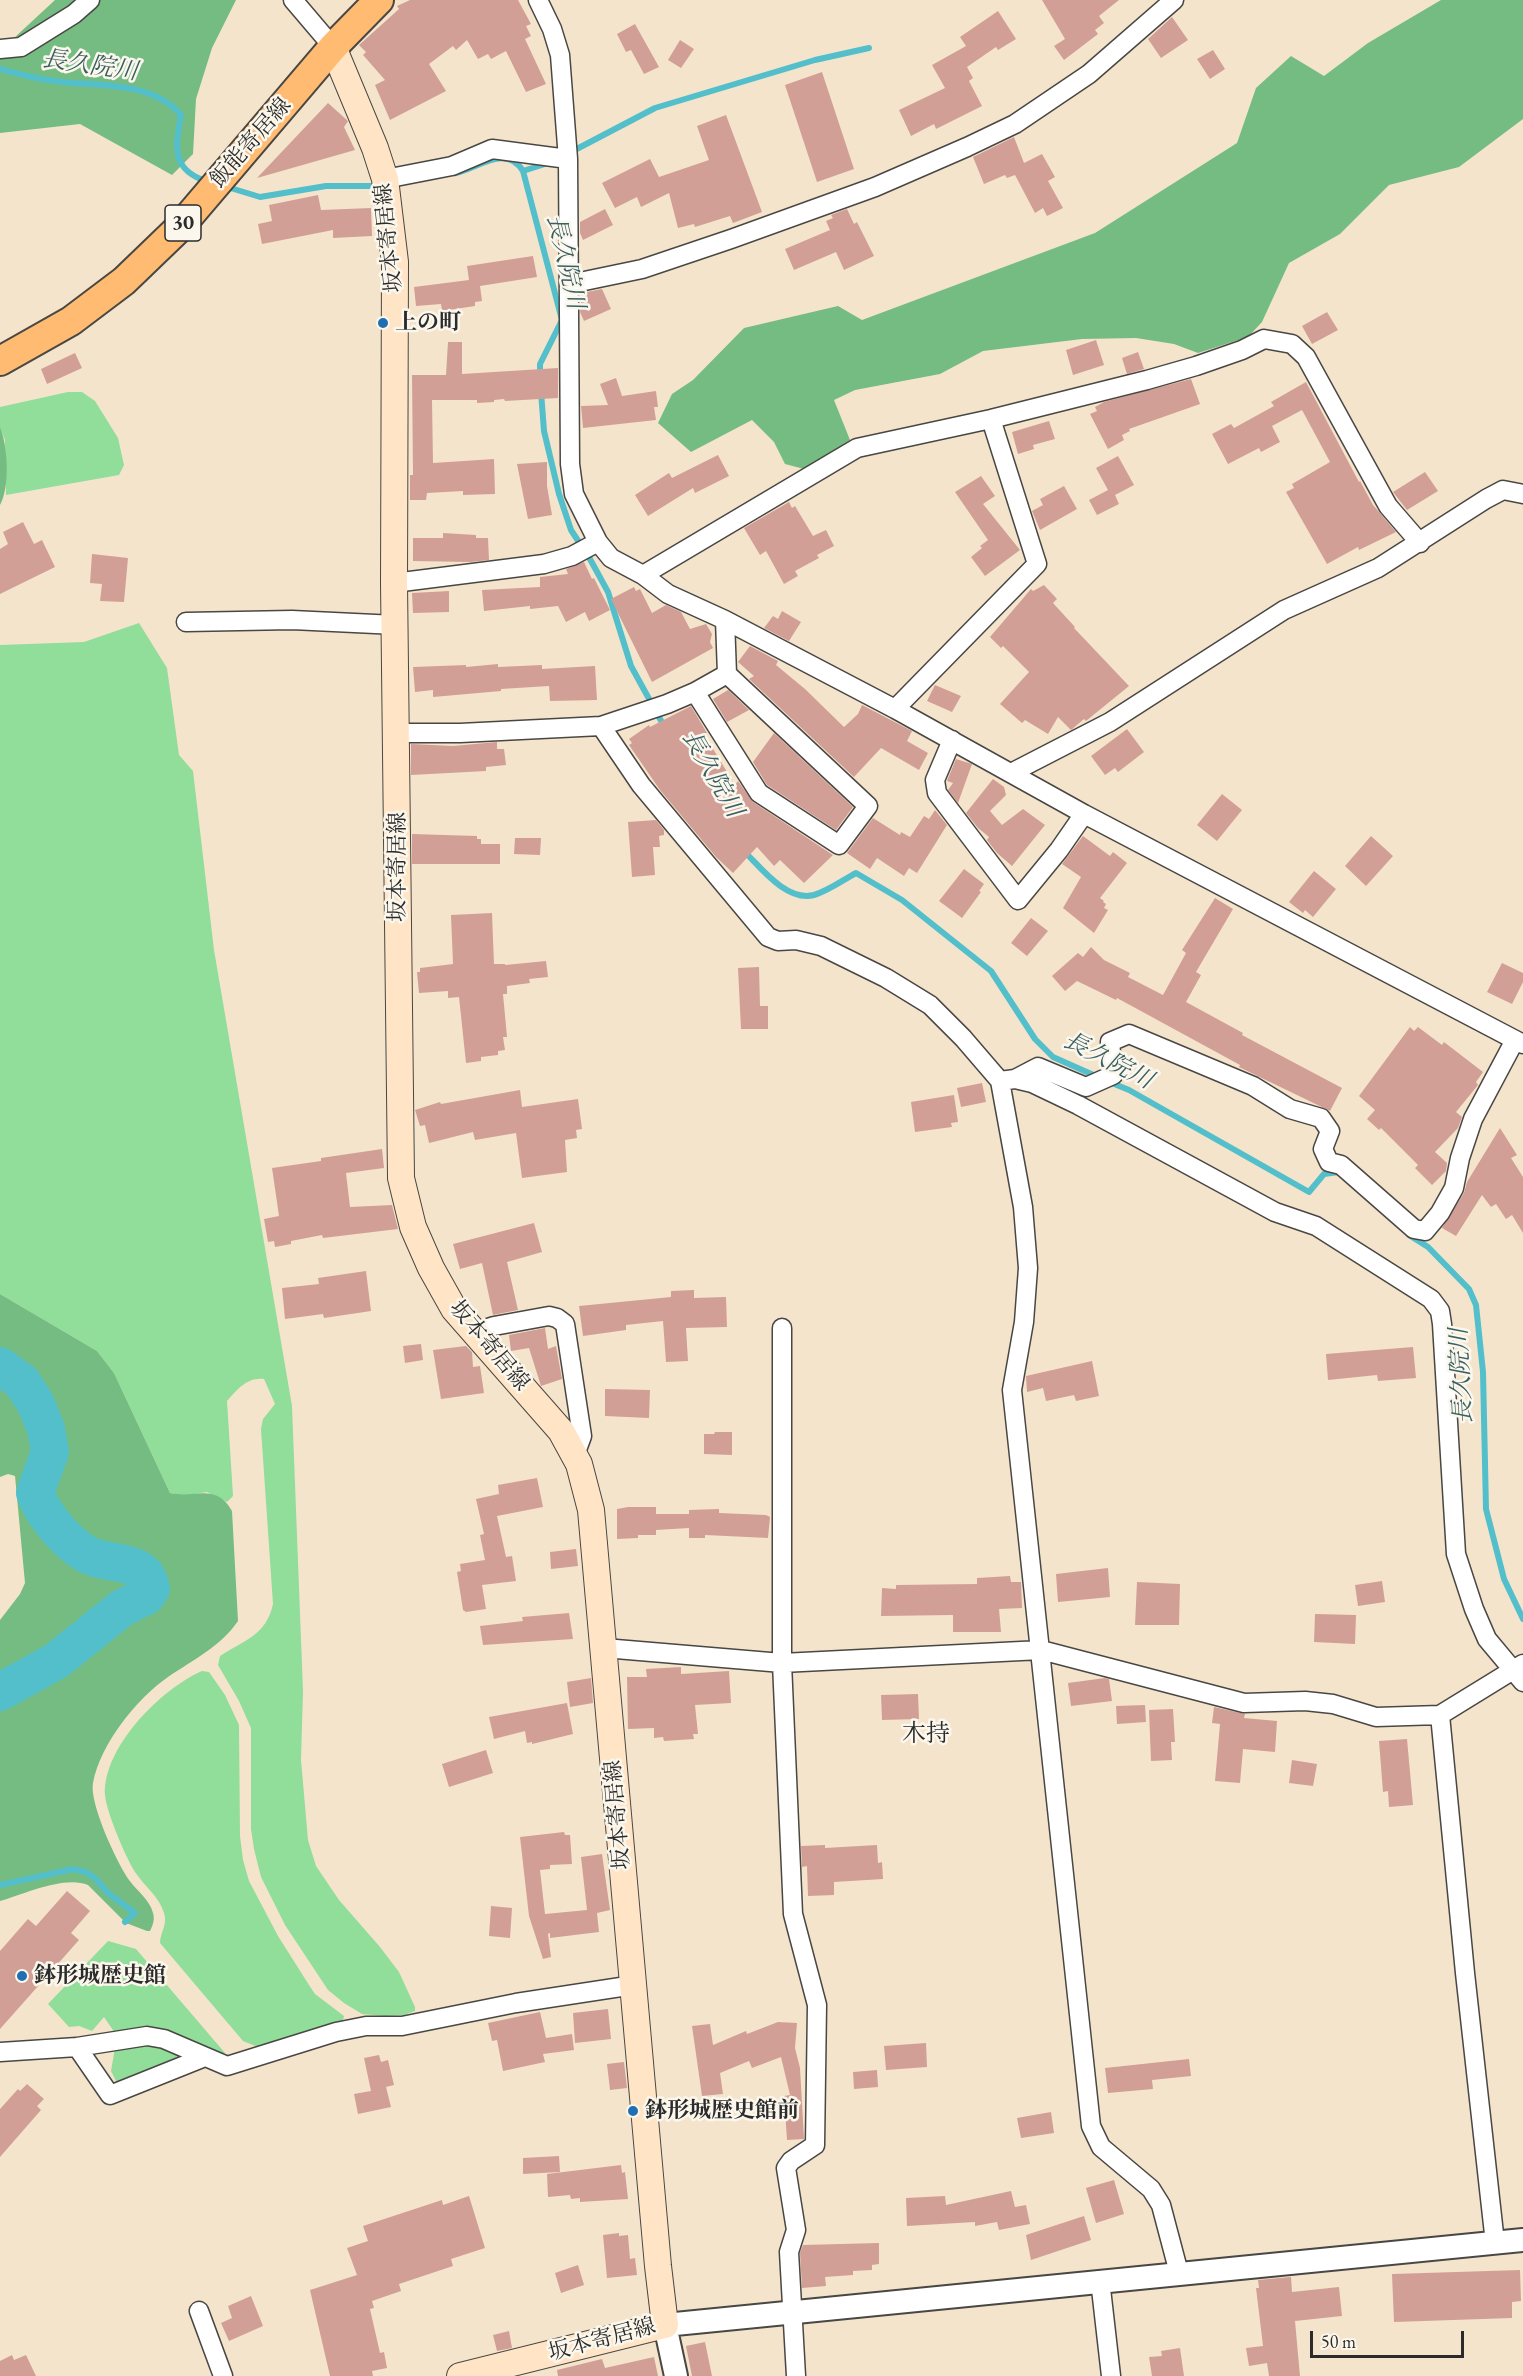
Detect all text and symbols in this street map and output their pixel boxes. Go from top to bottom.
water label: 長久院川 [40,45,140,87]
street label: 飯能寄居線 [205,93,297,193]
street label: 坂本寄居線 [370,182,408,294]
road number: 30 [165,205,201,241]
water label: 長久院川 [540,212,590,312]
place label: 上の町 [395,310,461,336]
marker: 上の町 [376,316,390,330]
water label: 長久院川 [676,725,748,823]
street label: 坂本寄居線 [385,812,411,922]
water label: 長久院川 [1059,1026,1157,1096]
street label: 坂本寄居線 [444,1295,534,1397]
water label: 長久院川 [1445,1327,1479,1425]
district label: 木持 [902,1720,950,1748]
street label: 坂本寄居線 [600,1759,636,1871]
place label: 鉢形城歴史館 [34,1963,166,1989]
marker: 鉢形城歴史館 [15,1969,29,1983]
place label: 鉢形城歴史館前 [645,2098,799,2124]
marker: 鉢形城歴史館前 [626,2104,640,2118]
street label: 坂本寄居線 [545,2313,659,2367]
scale bar [1313,2319,1468,2357]
text: 50 m [1321,2330,1356,2353]

